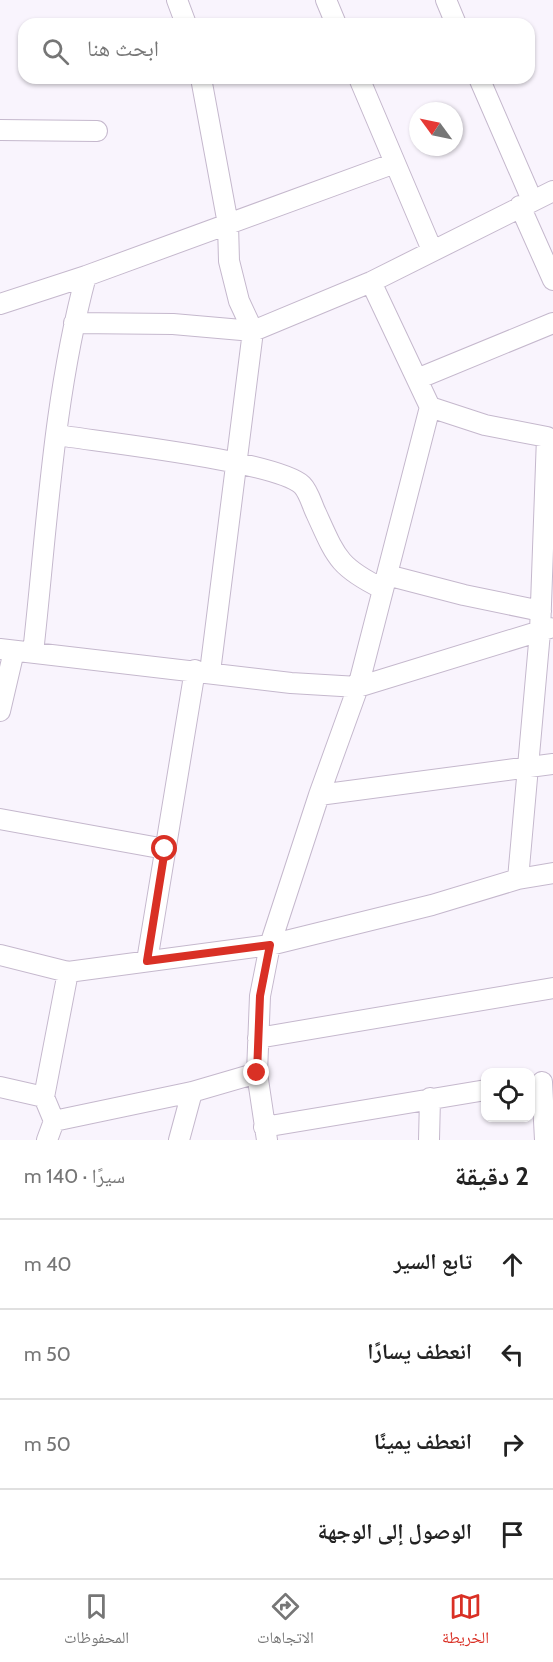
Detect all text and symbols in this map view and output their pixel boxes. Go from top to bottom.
search box [18,18,535,84]
icon: search [39,35,72,68]
text: ابحث هنا [87,35,159,62]
north arrow [409,102,463,156]
route start [151,835,177,861]
route end [243,1059,269,1085]
map controls [481,1068,535,1122]
button: locate [481,1068,535,1122]
text: 2 دقيقة [455,1160,529,1192]
text: سيرًا · 140 m [24,1164,125,1188]
text: تابع السير [394,1248,472,1275]
icon: ahead [496,1248,529,1281]
text: 40 m [24,1252,72,1276]
text: انعطف يسارًا [367,1338,472,1365]
icon: left [496,1338,529,1371]
text: 50 m [24,1342,71,1366]
text: انعطف يمينًا [374,1428,472,1455]
icon: right [496,1428,529,1461]
text: 50 m [24,1432,71,1456]
text: الوصول إلى الوجهة [317,1518,472,1545]
icon: arrive [496,1518,529,1551]
tab: المحفوظات [64,1590,129,1653]
tab: الاتجاهات [257,1590,314,1653]
tab: الخريطة [442,1590,489,1653]

